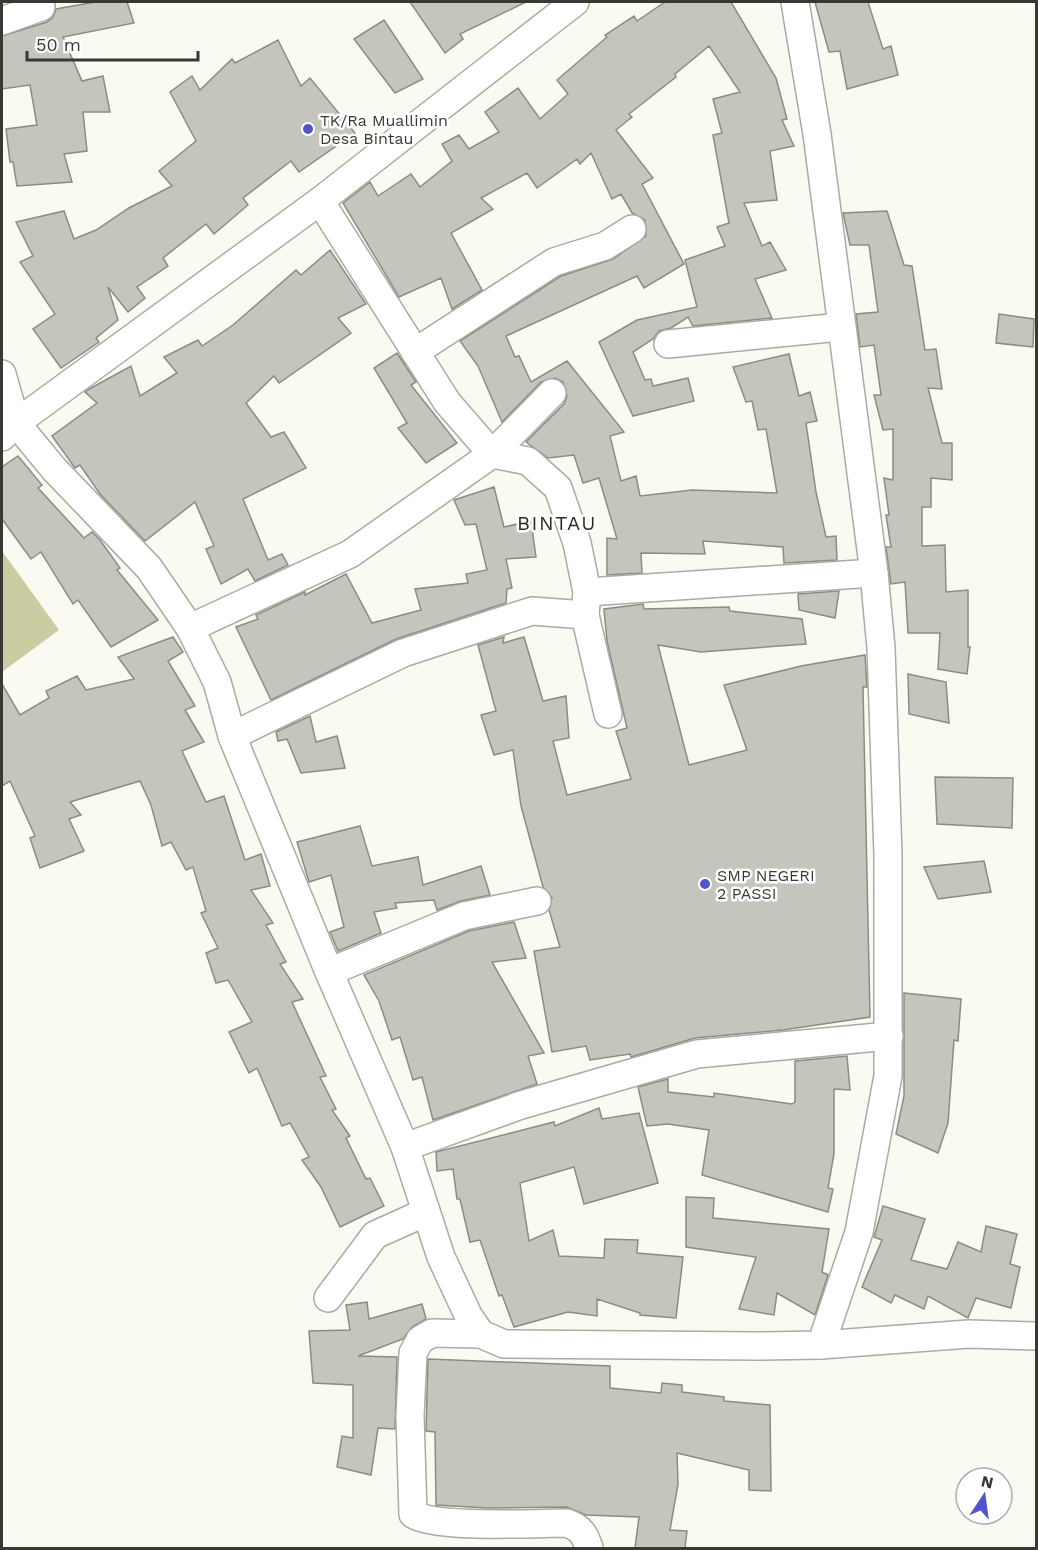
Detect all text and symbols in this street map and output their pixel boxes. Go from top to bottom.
scale bar [27,24,198,62]
text: 50 m [36,34,81,55]
place label: TK/Ra Muallimin Desa Bintau [320,111,448,148]
marker: TK/Ra Muallimin Desa Bintau [301,122,315,136]
district label: BINTAU [517,511,597,535]
place label: SMP NEGERI 2 PASSI [717,866,815,903]
marker: SMP NEGERI 2 PASSI [698,877,712,891]
north arrow [954,1466,1014,1526]
text: N [979,1471,995,1492]

